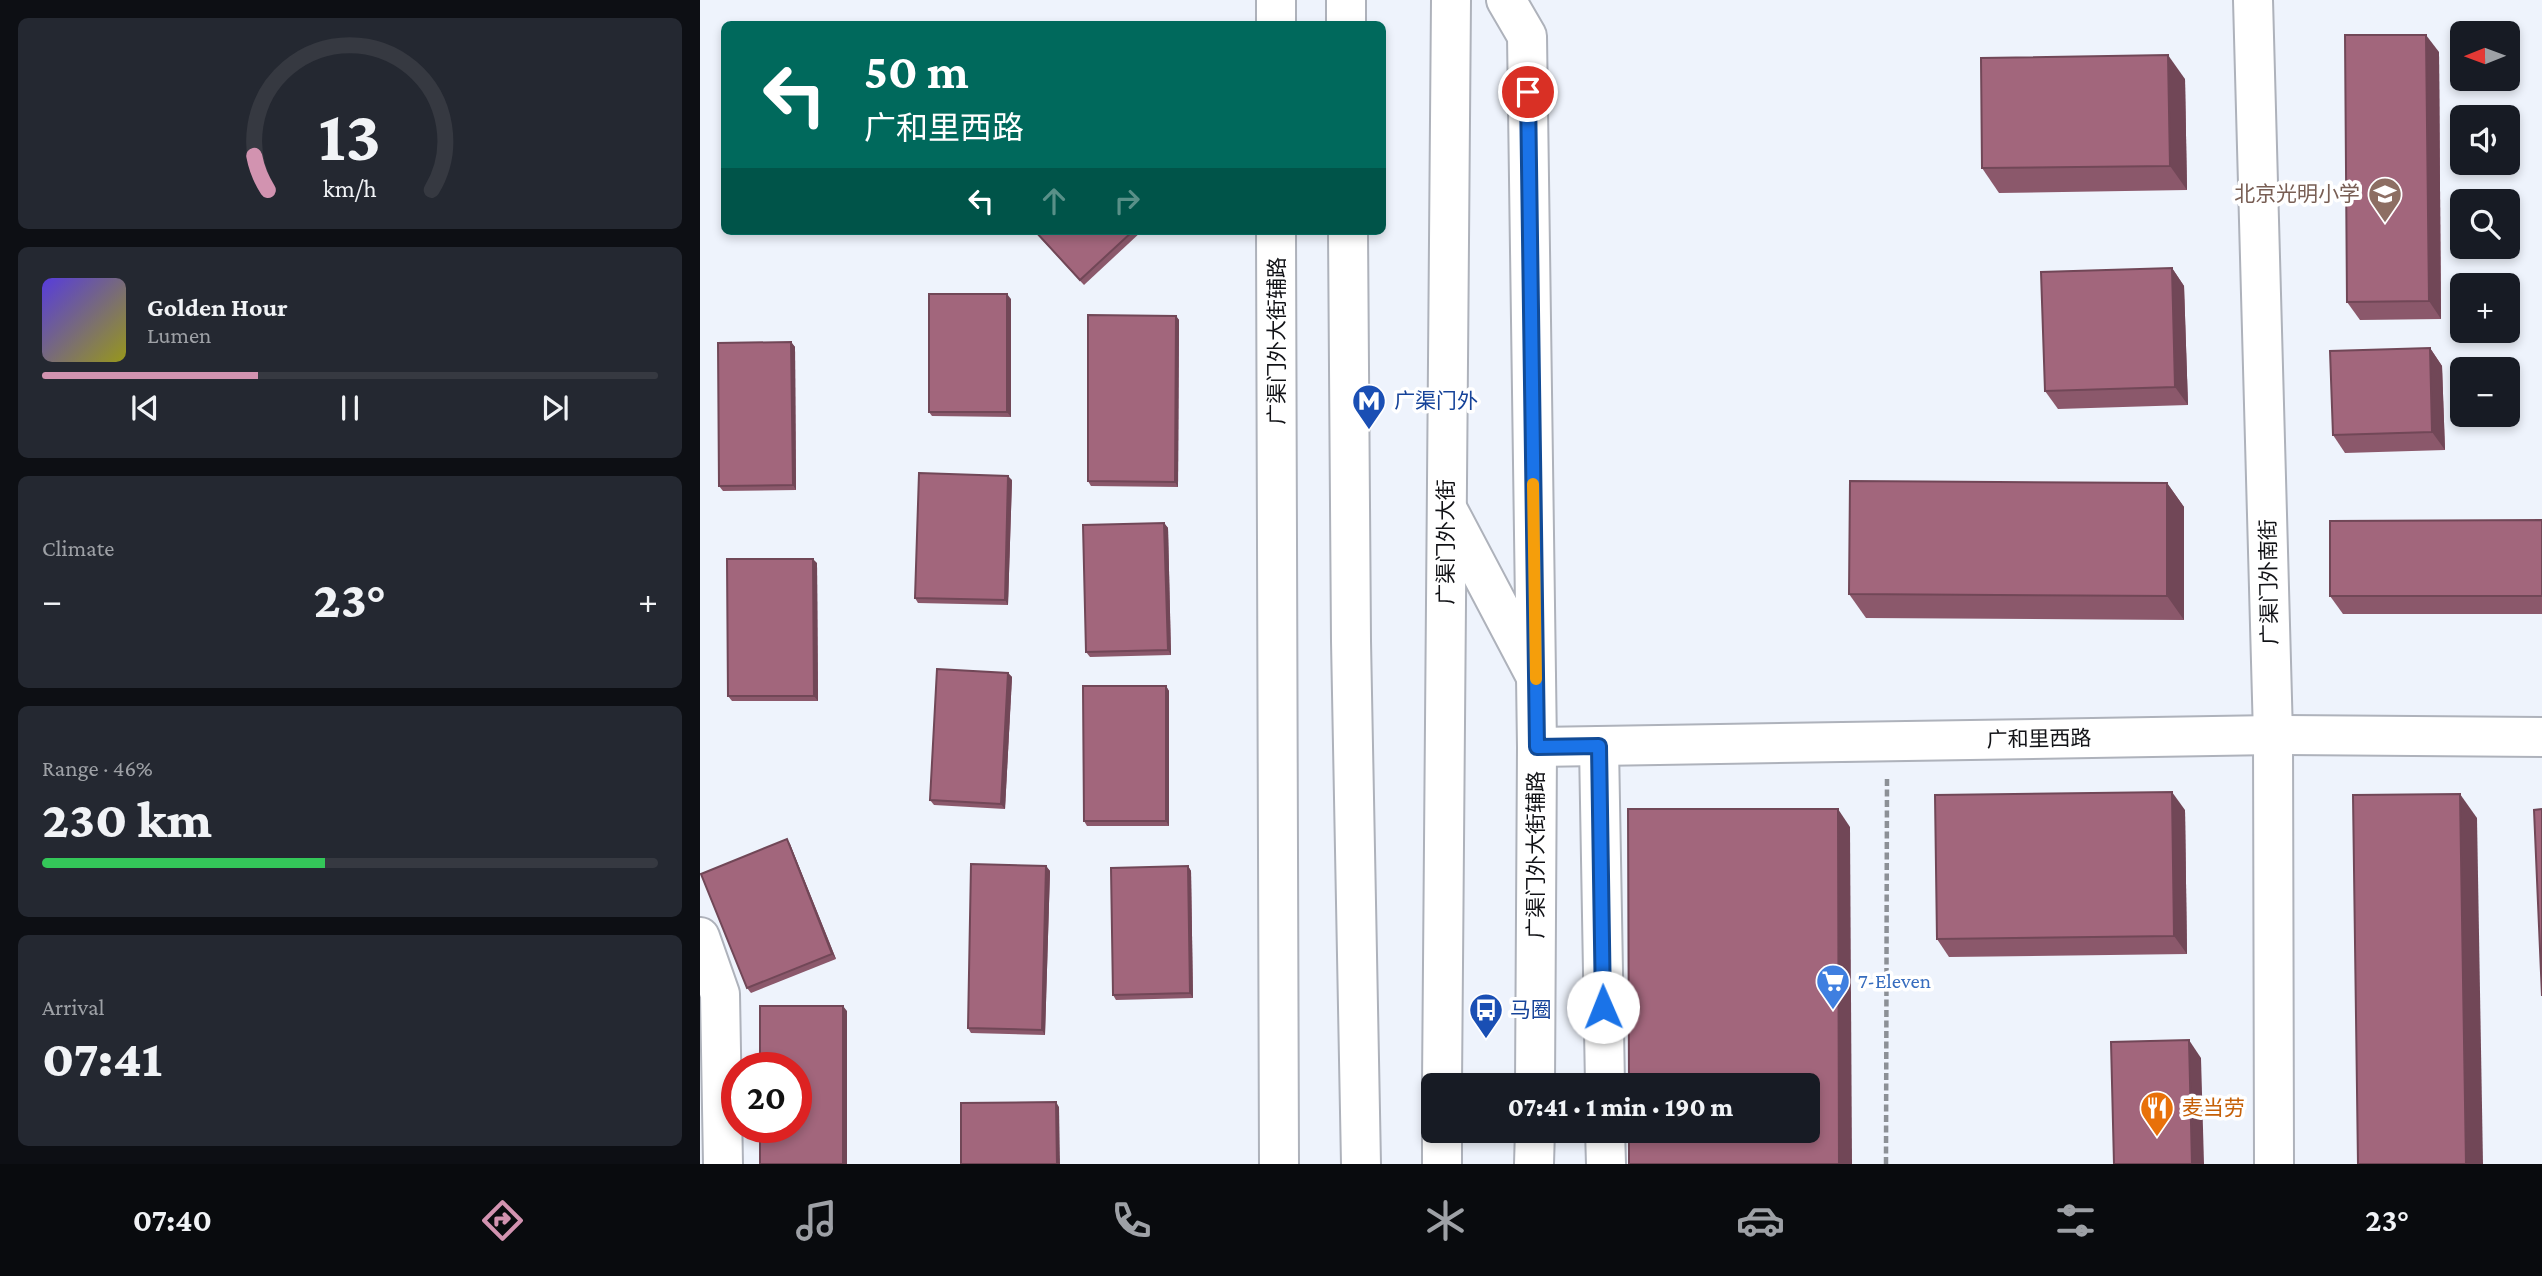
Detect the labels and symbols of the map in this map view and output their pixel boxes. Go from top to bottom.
north arrow [2450,21,2520,91]
pin [1498,62,1558,122]
school or university icon: 北京光明小学 [2366,175,2404,224]
place label: 北京光明小学 [2234,182,2360,206]
street label: 广渠门外大街辅路 [1265,257,1289,425]
metro station icon: 广渠门外 [1350,382,1388,431]
place label: 广渠门外 [1394,389,1478,413]
street label: 广渠门外大街 [1434,479,1458,605]
street label: 广渠门外南街 [2256,519,2282,645]
street label: 广和里西路 [1986,726,2092,752]
street label: 广渠门外大街辅路 [1524,771,1548,939]
supermarket icon: 7-Eleven [1814,962,1852,1011]
place label: 7-Eleven [1858,969,1931,993]
position arrow [1566,970,1640,1044]
bus stop icon: 马圈 [1467,991,1505,1040]
place label: 马圈 [1510,998,1552,1022]
speed limit sign: 20 [721,1052,812,1143]
restaurant icon: 麦当劳 [2138,1089,2176,1138]
place label: 麦当劳 [2182,1096,2245,1120]

